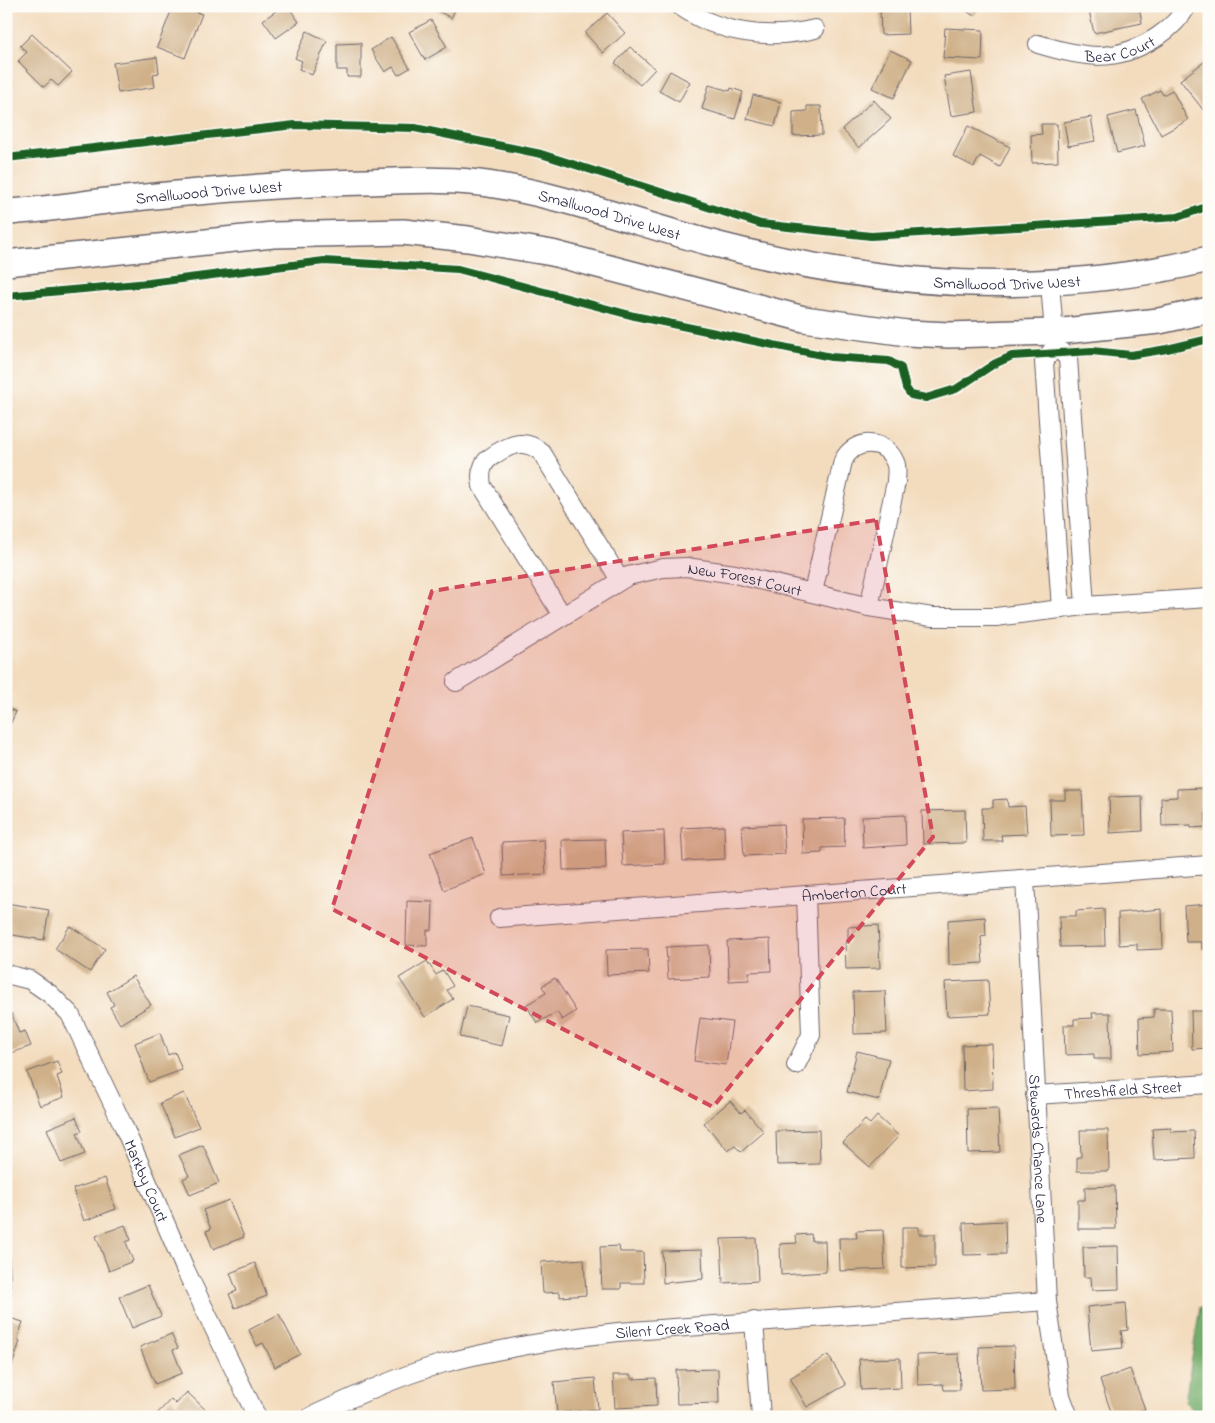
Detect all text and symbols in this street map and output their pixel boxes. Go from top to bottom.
street label: Bear Court [1083,30,1161,70]
street label: Smallwood Drive West [135,176,284,212]
street label: Smallwood Drive West [536,184,684,248]
street label: Smallwood Drive West [932,270,1082,298]
street label: New Forest Court [686,557,805,604]
street label: Amberton Court [801,878,908,909]
street label: Stewards Chance Lane [1021,1074,1053,1225]
street label: Threshfield Street [1063,1076,1183,1107]
street label: Markby Court [117,1136,174,1227]
street label: Silent Creek Road [615,1314,730,1346]

